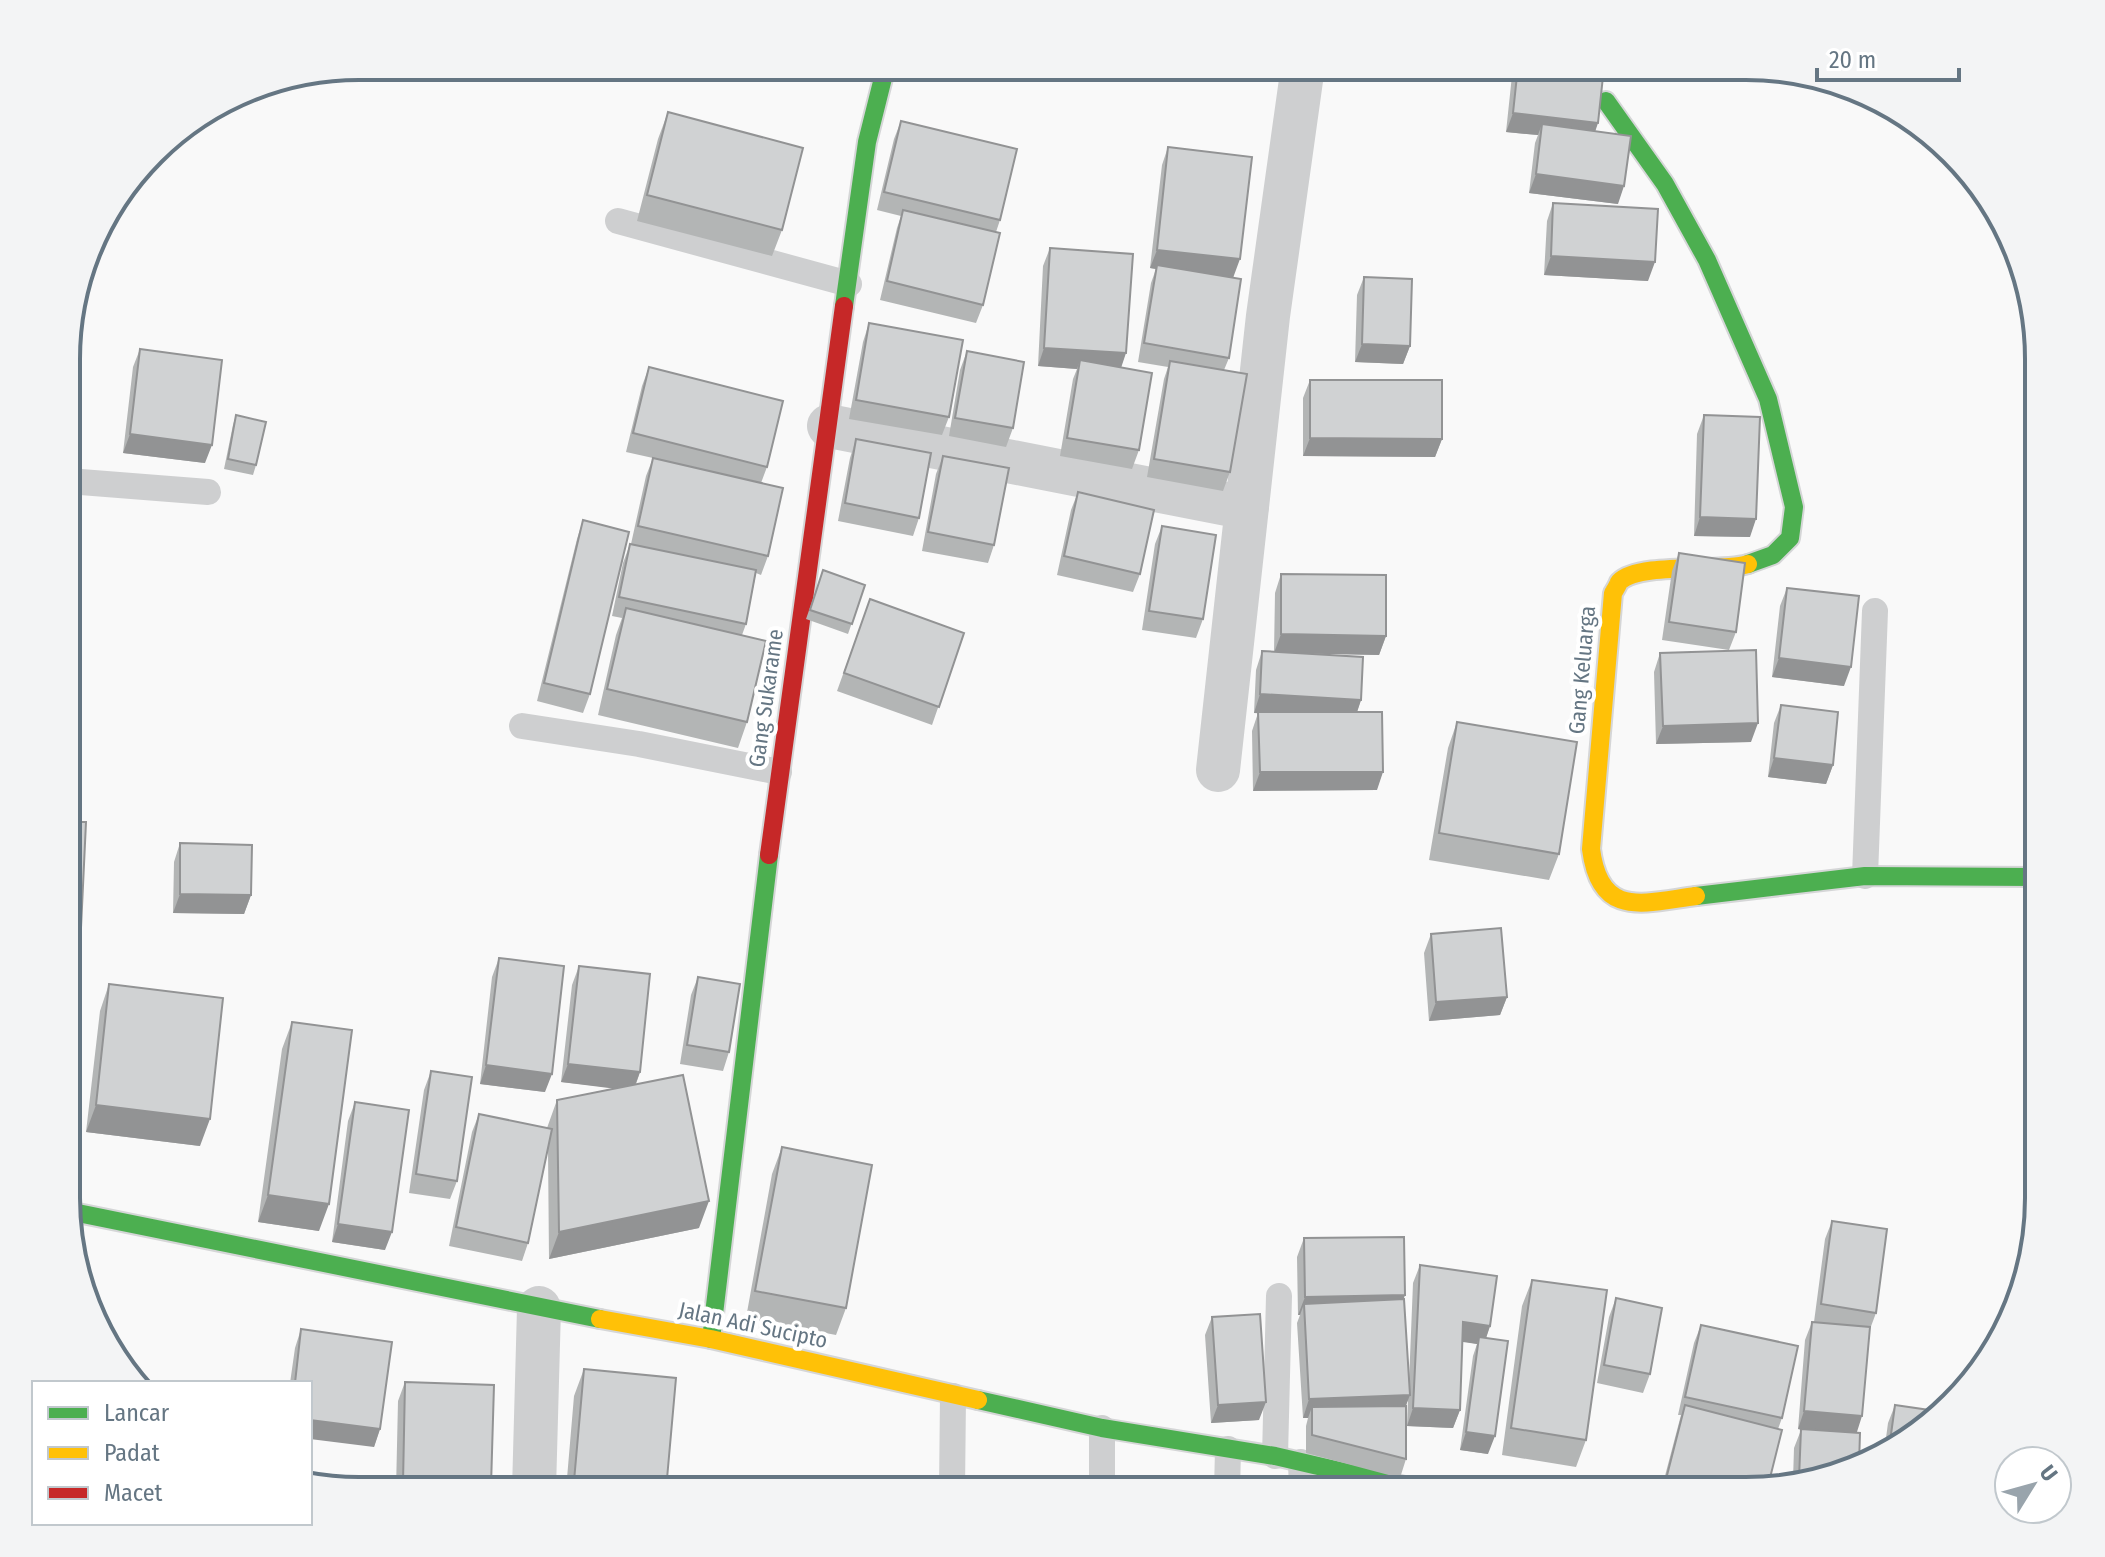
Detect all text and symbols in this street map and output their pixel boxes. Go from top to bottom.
scale bar [1817,32,1959,82]
text: 20 m [1829,46,1876,74]
street label: Gang Keluarga [1563,605,1601,735]
street label: Gang Sukarame [743,627,789,769]
street label: Jalan Adi Sucipto [676,1296,830,1354]
legend [32,1381,312,1525]
text: Lancar [104,1399,170,1427]
text: Padat [104,1439,160,1467]
north arrow [1993,1445,2073,1525]
text: U [2034,1460,2063,1487]
text: Macet [104,1479,162,1507]

